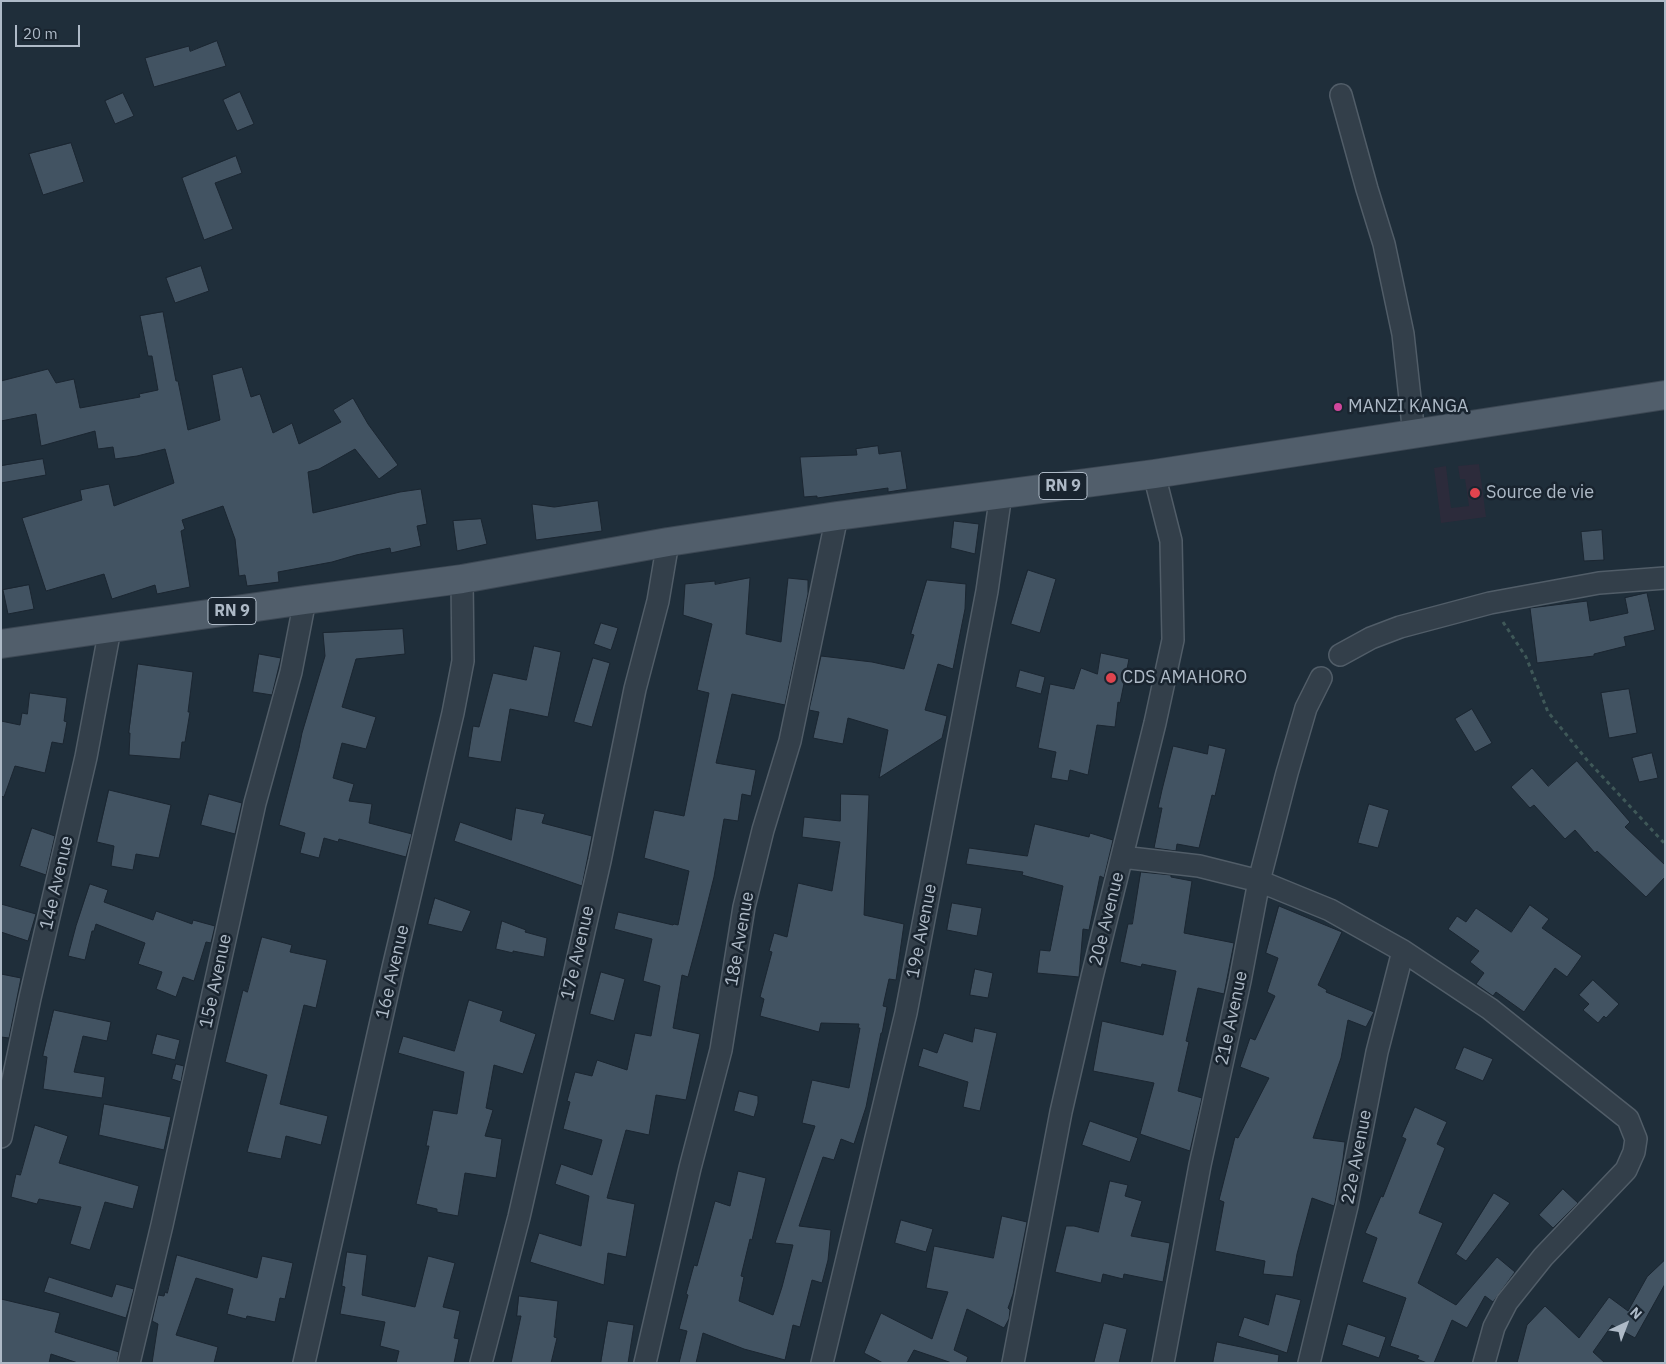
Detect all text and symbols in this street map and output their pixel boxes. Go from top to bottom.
scale bar [18,15,82,47]
text: 20 m [23,24,58,43]
place label: MANZI KANGA [1348,396,1468,418]
marker: MANZI KANGA [1332,401,1344,413]
road number: RN 9 [1039,472,1087,500]
place label: Source de vie [1486,482,1594,504]
marker: Source de vie [1468,486,1482,500]
road number: RN 9 [208,598,256,624]
place label: CDS AMAHORO [1122,667,1247,689]
marker: CDS AMAHORO [1104,671,1118,685]
street label: 14e Avenue [36,834,78,932]
street label: 20e Avenue [1085,870,1129,968]
street label: 19e Avenue [902,882,942,980]
street label: 18e Avenue [721,890,759,988]
street label: 17e Avenue [557,904,599,1002]
street label: 16e Avenue [372,923,414,1021]
street label: 15e Avenue [195,932,237,1030]
street label: 21e Avenue [1211,969,1253,1067]
street label: 22e Avenue [1337,1108,1377,1206]
north arrow [1601,1299,1651,1349]
text: N [1626,1303,1646,1323]

